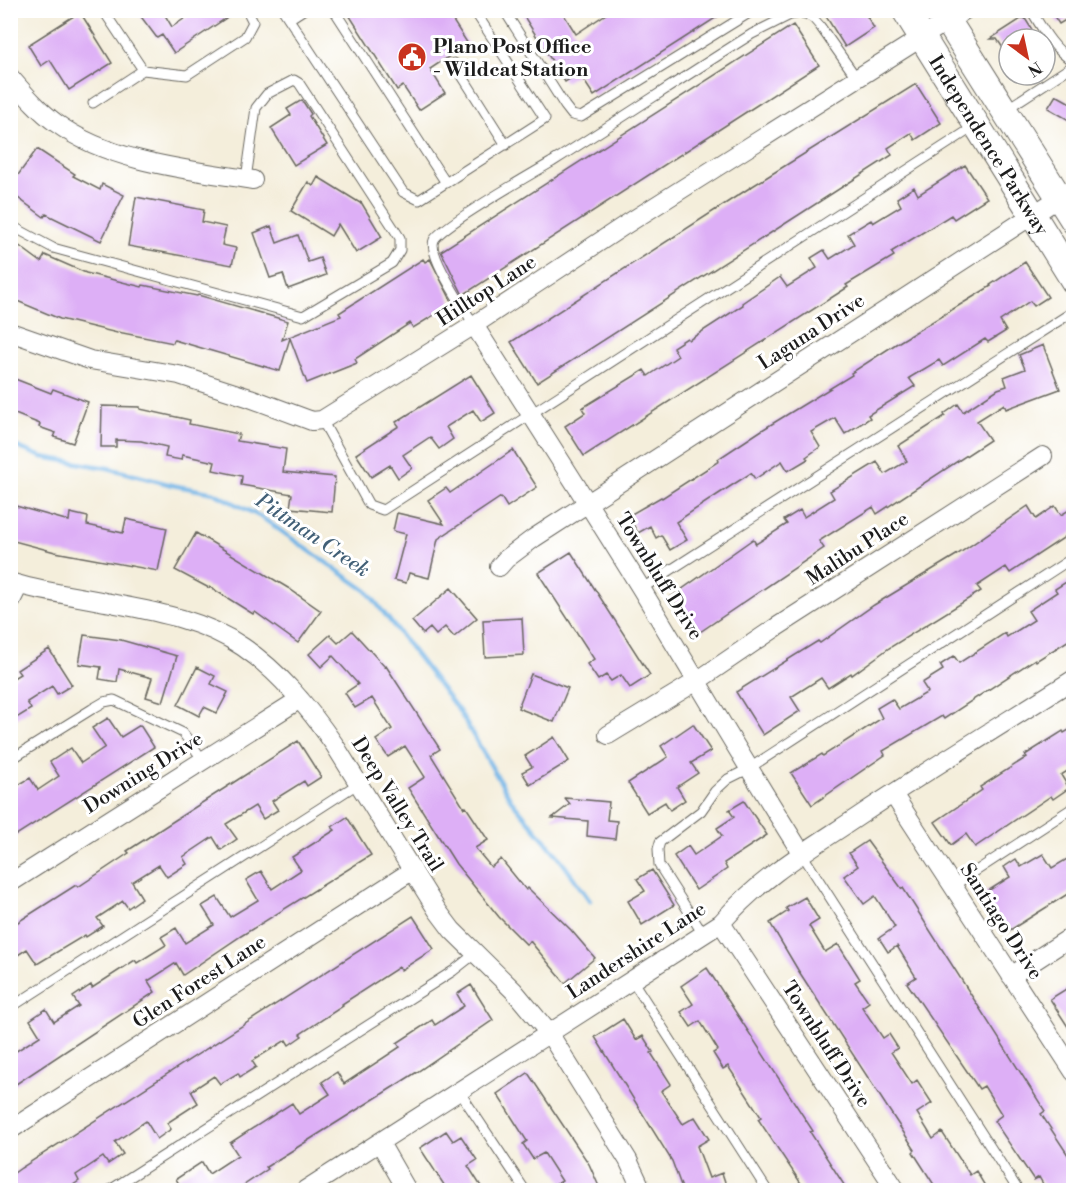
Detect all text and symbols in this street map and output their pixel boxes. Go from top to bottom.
north arrow [997,27,1057,87]
place label: Plano Post Office - Wildcat Station [433,35,592,83]
public building icon: Plano Post Office - Wildcat Station [396,41,428,73]
street label: Independence Parkway [922,51,1054,241]
text: N [1024,57,1045,81]
street label: Hilltop Lane [432,250,541,333]
street label: Laguna Drive [754,288,870,376]
water label: Pittman Creek [250,488,374,584]
street label: Malibu Place [802,507,914,592]
street label: Townbluff Drive [610,508,708,645]
street label: Downing Drive [79,727,208,820]
street label: Deep Valley Trail [345,733,448,877]
street label: Santiago Drive [954,859,1048,985]
street label: Landershire Lane [563,897,711,1006]
street label: Glen Forest Lane [128,930,271,1035]
street label: Townbluff Drive [776,977,876,1113]

